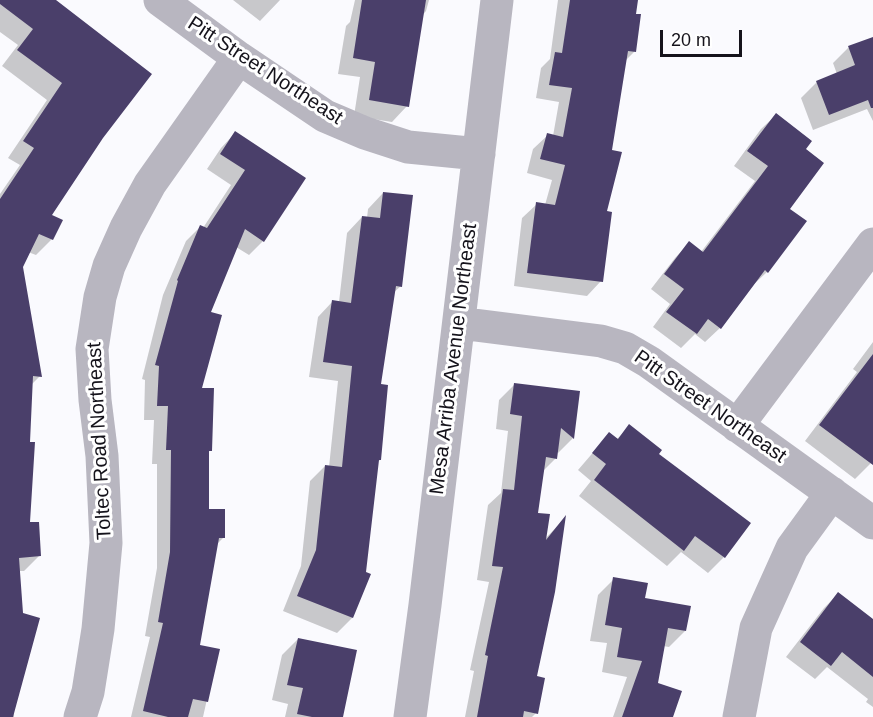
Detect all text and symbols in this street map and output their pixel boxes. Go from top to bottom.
street label: Pitt Street Northeast [183,12,347,130]
scale bar [663,18,746,56]
text: 20 m [671,30,711,50]
street label: Mesa Arriba Avenue Northeast [425,222,483,496]
street label: Toltec Road Northeast [83,342,117,540]
street label: Pitt Street Northeast [629,346,791,468]

